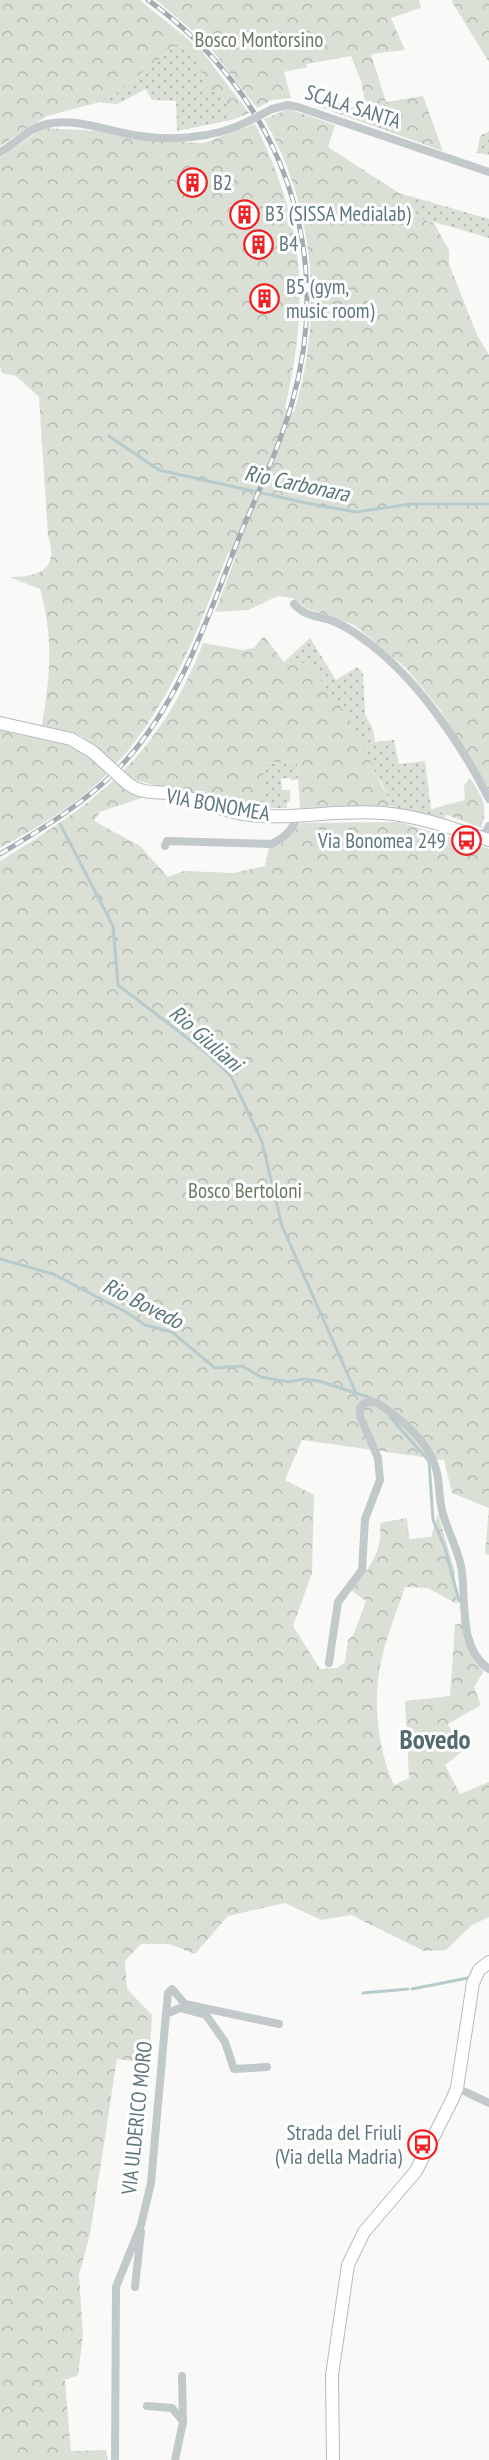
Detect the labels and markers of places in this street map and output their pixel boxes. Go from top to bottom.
building icon: B2 [176,167,208,199]
place label: B2 [213,169,232,196]
building icon: B3 (SISSA Medialab) [228,198,260,230]
place label: B3 (SISSA Medialab) [265,200,411,227]
building icon: B4 [242,228,274,260]
place label: B4 [279,230,299,257]
place label: B5 (gym, music room) [286,273,375,324]
building icon: B5 (gym, music room) [249,283,281,315]
bus stop icon: Via Bonomea 249 [451,825,483,857]
place label: Via Bonomea 249 [317,827,446,854]
place label: Strada del Friuli (Via della Madria) [275,2119,402,2170]
bus stop icon: Strada del Friuli (Via della Madria) [407,2129,439,2161]

